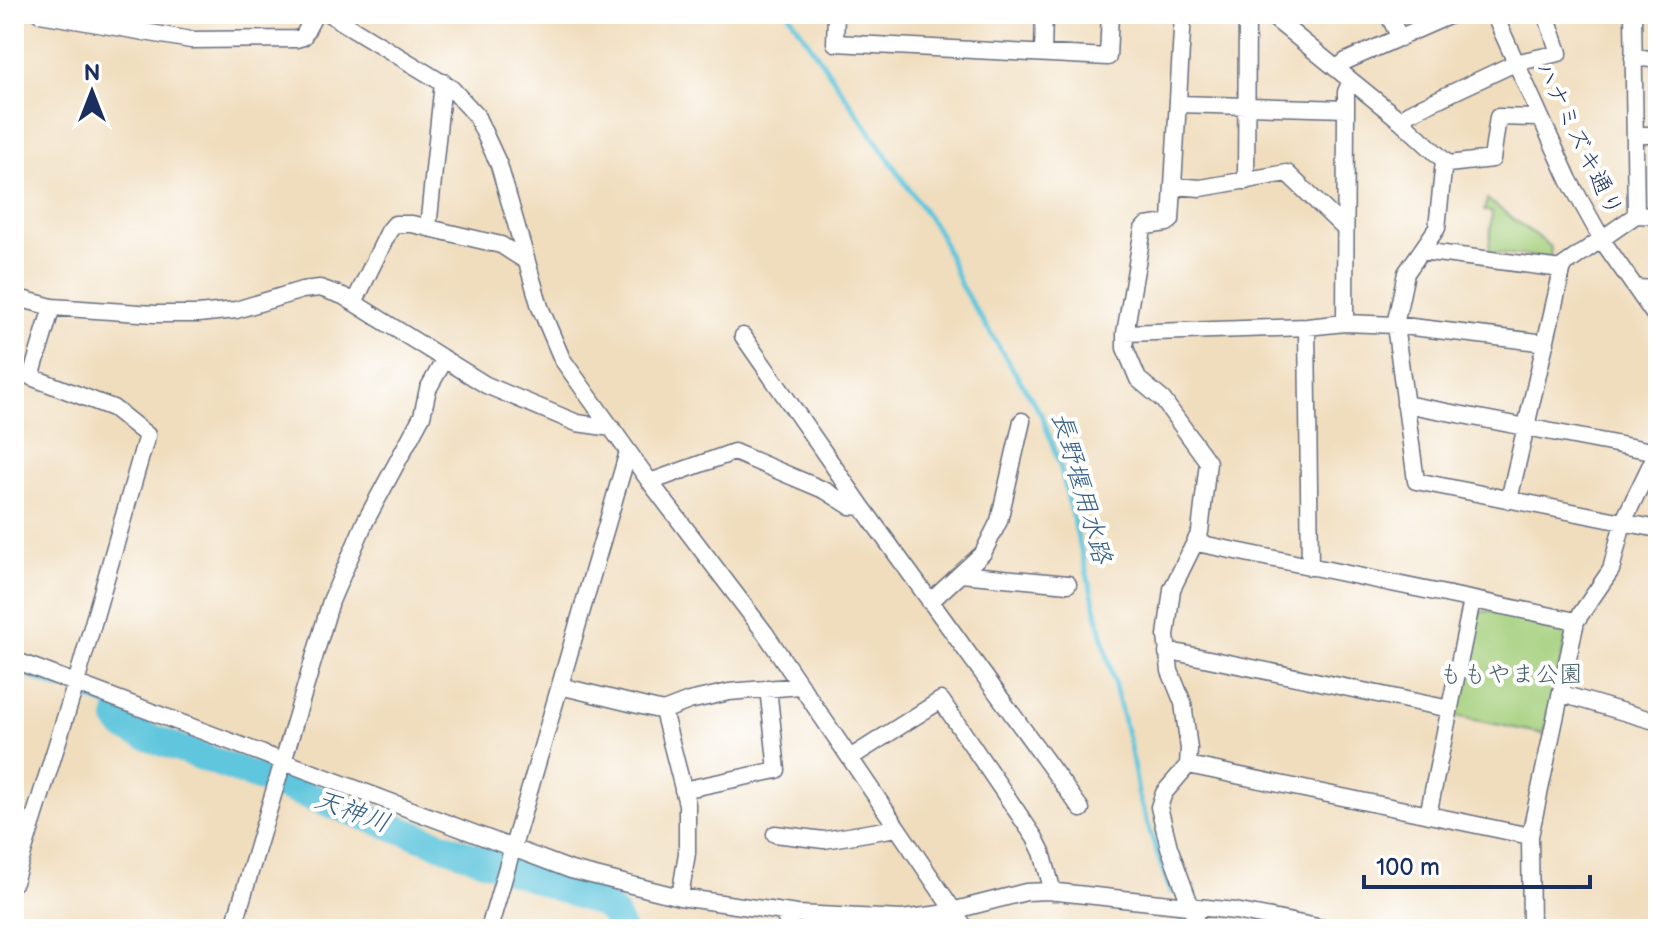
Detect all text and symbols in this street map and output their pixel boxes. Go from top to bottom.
north arrow [52,52,132,132]
street label: ハナミズキ通り [1529,57,1629,221]
text: N [84,60,100,87]
water label: 長野堰用水路 [1045,409,1118,569]
park label: ももやま公園 [1439,660,1583,689]
water label: 天神川 [310,784,394,840]
scale bar [1364,839,1590,889]
text: 100 m [1376,853,1440,882]

